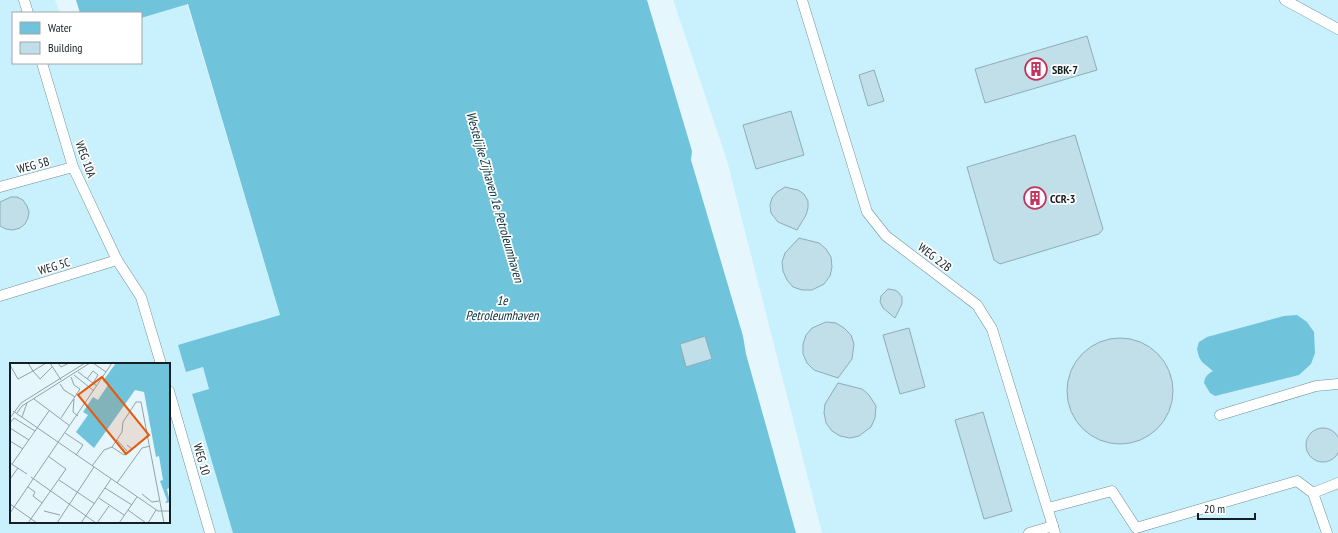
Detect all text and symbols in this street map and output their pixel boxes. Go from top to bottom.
legend [12,12,142,64]
text: Water [48,20,73,35]
text: Building [48,40,83,55]
building icon: SBK-7 [1023,56,1049,82]
place label: SBK-7 [1052,62,1078,77]
water label: Westelijke Zijhaven 1e Petroleumhaven [462,110,528,285]
street label: WEG 10A [72,139,100,180]
street label: WEG 5B [15,153,51,176]
building icon: CCR-3 [1022,185,1048,211]
place label: CCR-3 [1050,191,1076,206]
street label: WEG 22B [915,240,955,275]
street label: WEG 5C [36,254,72,278]
water label: 1e Petroleumhaven [465,292,540,324]
inset map [10,363,170,523]
street label: WEG 10 [190,441,214,477]
scale bar [1198,495,1255,521]
text: 20 m [1204,501,1225,516]

